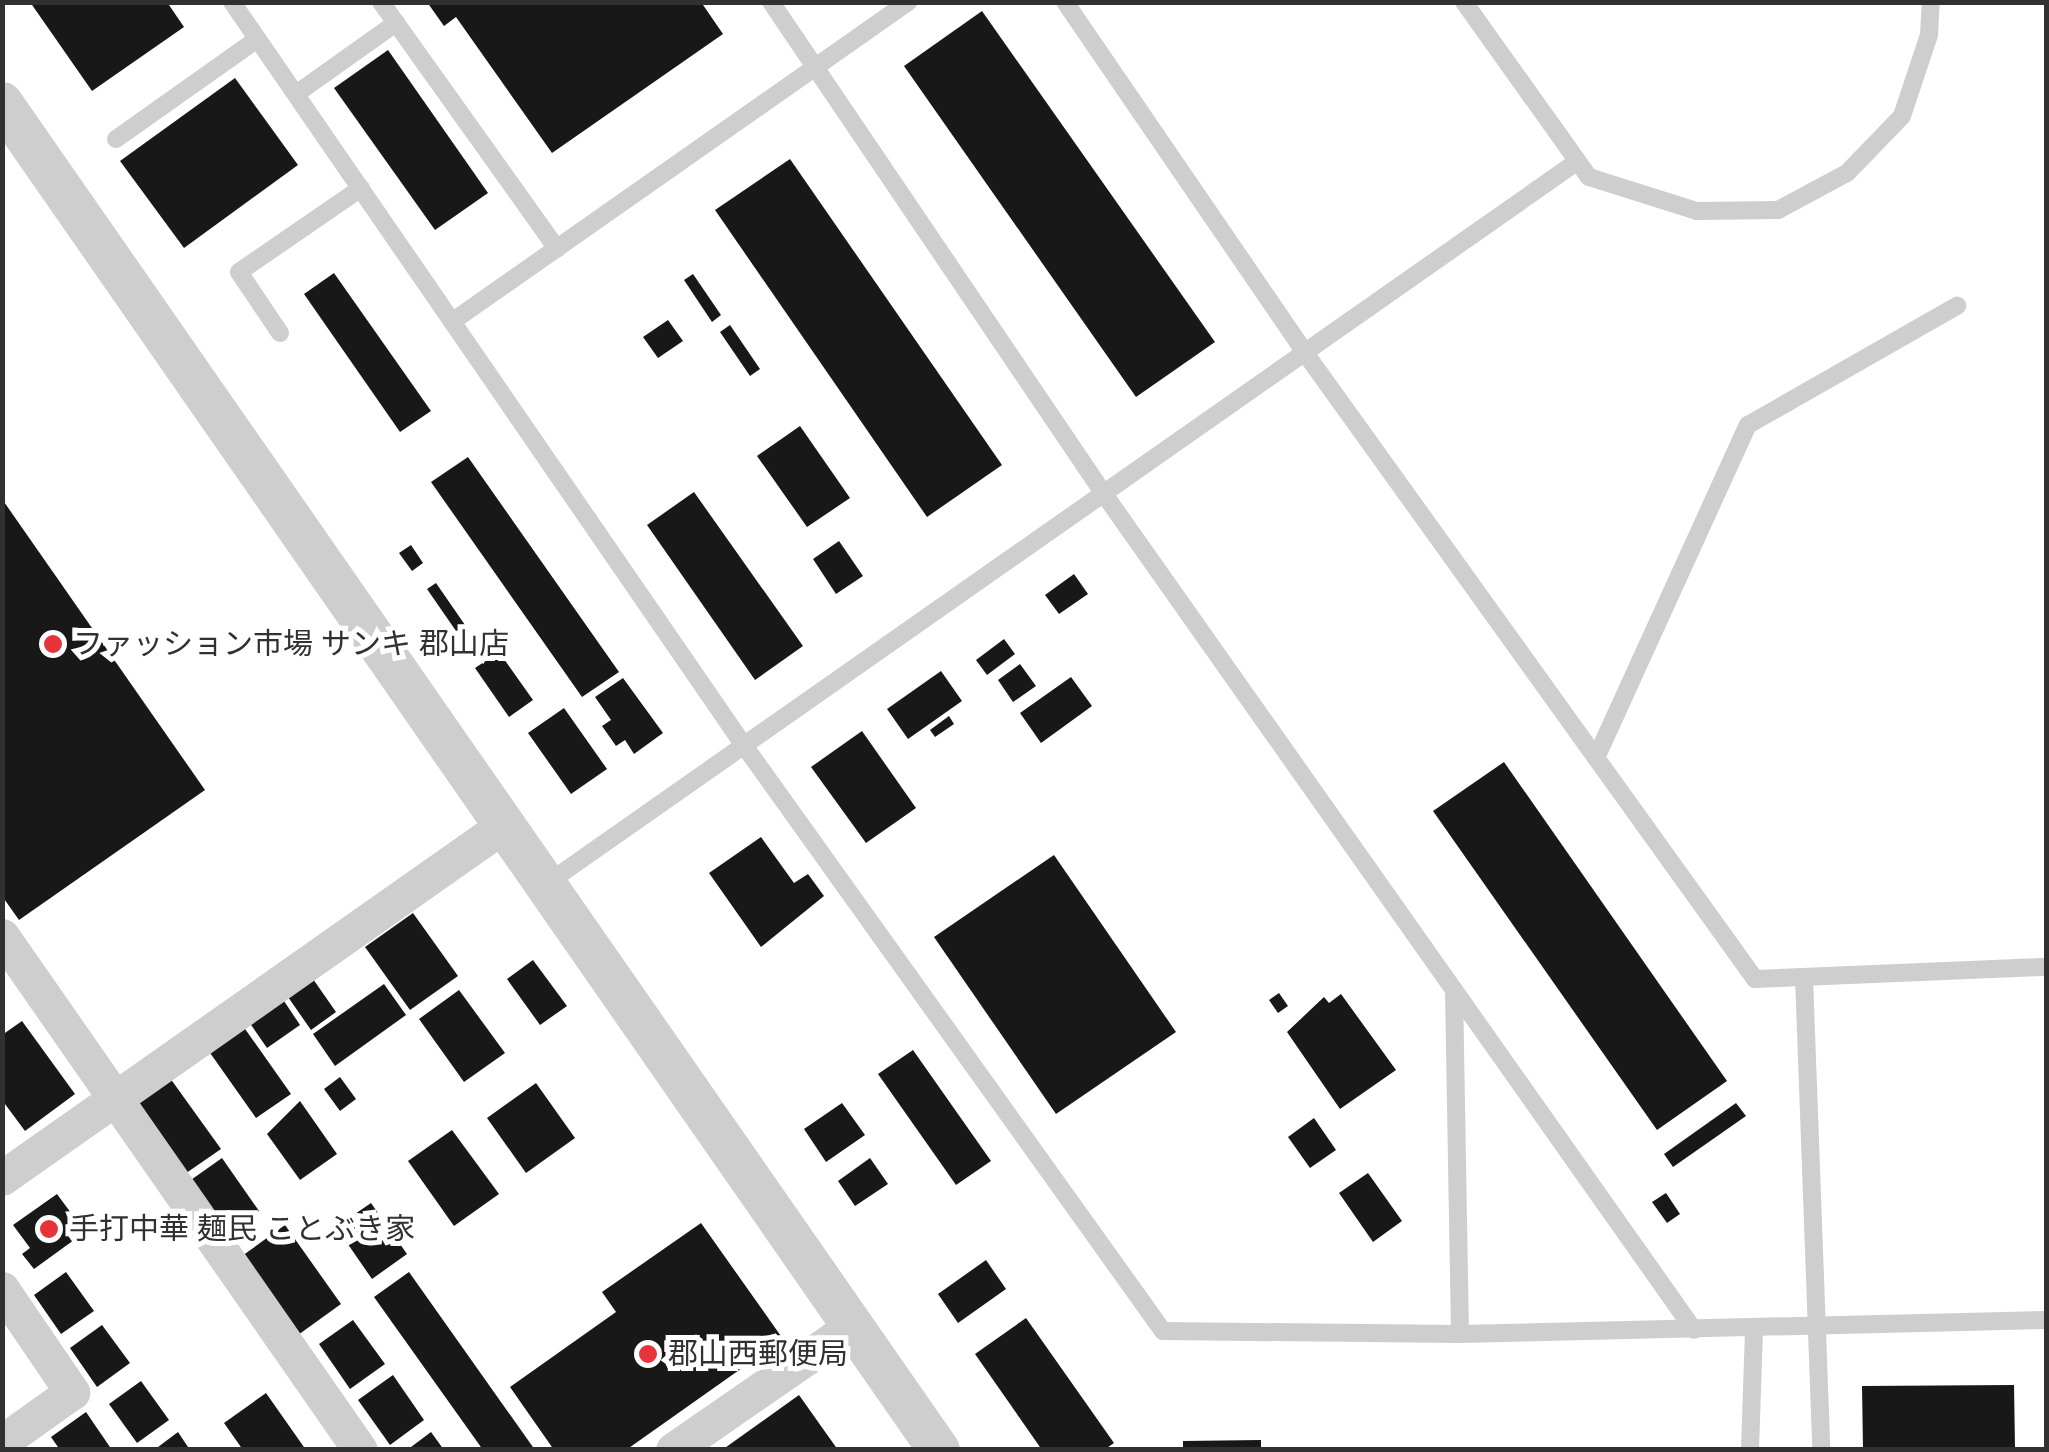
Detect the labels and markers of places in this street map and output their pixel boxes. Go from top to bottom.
place label: ファッション市場 サンキ 郡山店 [73,626,509,662]
marker: ファッション市場 サンキ 郡山店 [42,633,64,655]
place label: 手打中華 麺民 ことぶき家 [69,1211,415,1247]
marker: 手打中華 麺民 ことぶき家 [38,1218,60,1240]
place label: 郡山西郵便局 [668,1336,848,1372]
marker: 郡山西郵便局 [637,1343,659,1365]

